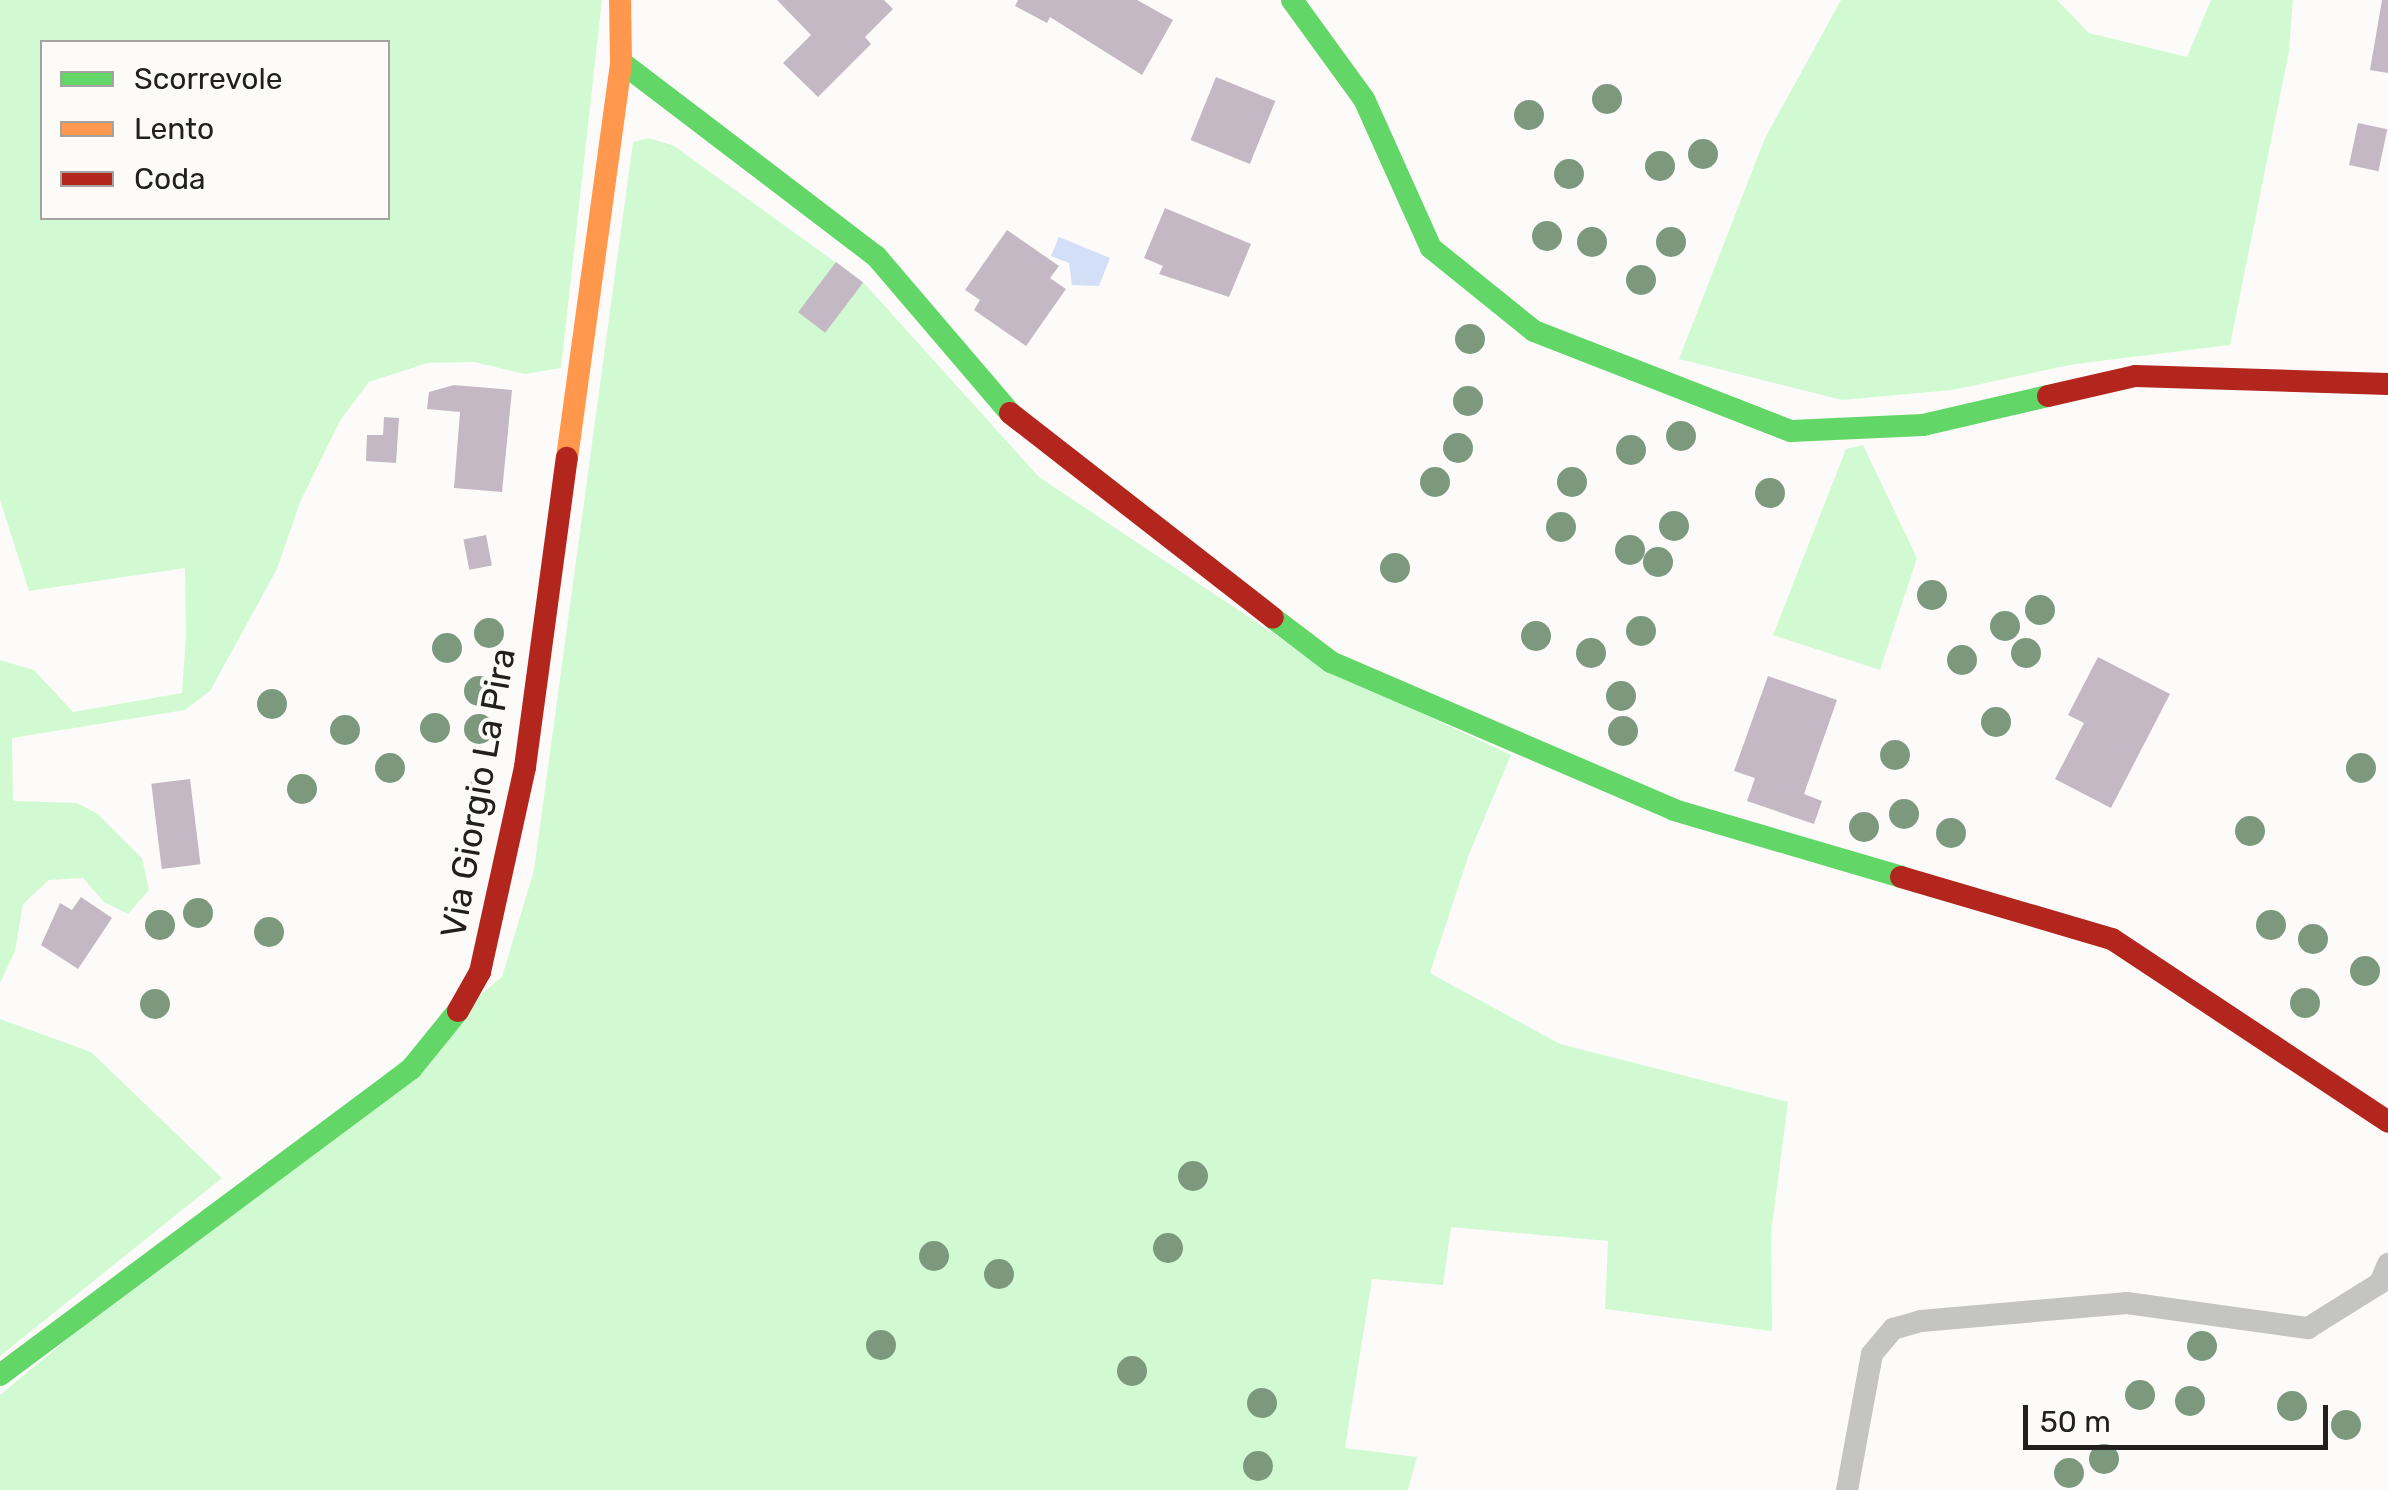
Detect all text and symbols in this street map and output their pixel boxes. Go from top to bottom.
legend [40,40,390,220]
text: Scorrevole [134,61,283,97]
text: Lento [134,111,214,147]
text: Coda [134,161,206,197]
street label: Via Giorgio La Pira [432,645,524,941]
scale bar [2028,1385,2333,1447]
text: 50 m [2040,1404,2111,1440]

